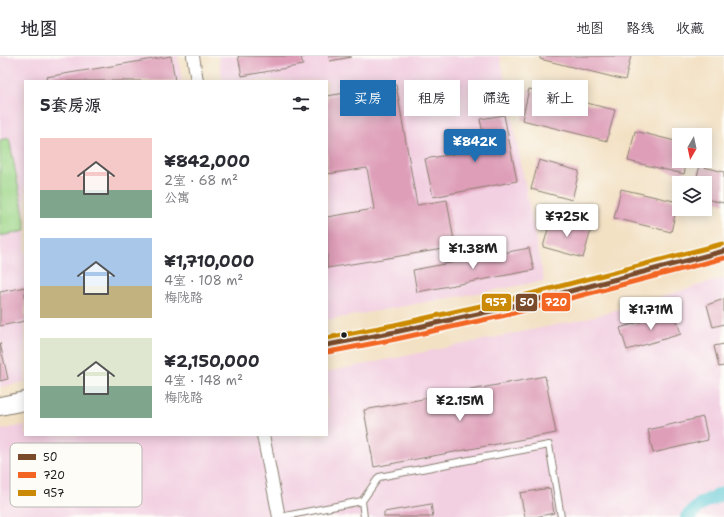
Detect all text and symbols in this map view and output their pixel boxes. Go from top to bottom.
text: 地图 [20,16,58,41]
text: 地图 [576,19,604,37]
text: 路线 [626,19,654,37]
text: 收藏 [676,19,704,37]
chip: 买房 [340,80,396,116]
chip: 租房 [404,80,460,116]
chip: 筛选 [468,80,524,116]
chip: 新上 [532,80,588,116]
icon: filters [290,93,312,115]
text: 5套房源 [40,94,102,116]
north arrow [672,128,712,168]
map controls [672,128,712,216]
pin: ¥842K [447,129,503,163]
text: ¥842K [453,133,497,150]
text: ¥842,000 [164,150,250,172]
icon: home [72,154,120,202]
text: 2室 · 68 m² [164,172,238,189]
button: layers [672,176,712,216]
text: 公寓 [164,189,190,206]
pin: ¥725K [539,204,595,238]
text: ¥725K [545,208,589,225]
pin: ¥1.38M [440,236,506,270]
text: ¥1.38M [448,240,498,257]
text: ¥1,710,000 [164,250,255,272]
icon: home [72,254,120,302]
text: 4室 · 108 m² [164,272,243,289]
text: 梅陇路 [164,289,203,306]
line badge: 720 [541,292,571,312]
line badge: 957 [481,293,512,312]
line badge: 50 [515,293,538,312]
text: 957 [485,295,507,310]
text: 50 [520,295,535,310]
text: 720 [545,295,567,310]
pin: ¥1.71M [618,297,684,331]
text: ¥1.71M [629,301,673,318]
unlabelled marker [339,330,349,340]
text: ¥2,150,000 [164,350,260,372]
icon: home [72,354,120,402]
text: 4室 · 148 m² [164,372,243,389]
pin: ¥2.15M [427,388,493,422]
text: 梅陇路 [164,389,203,406]
text: ¥2.15M [436,392,484,409]
legend [10,443,142,507]
text: 50 [43,450,57,465]
text: 720 [43,468,65,483]
text: 957 [43,486,65,501]

